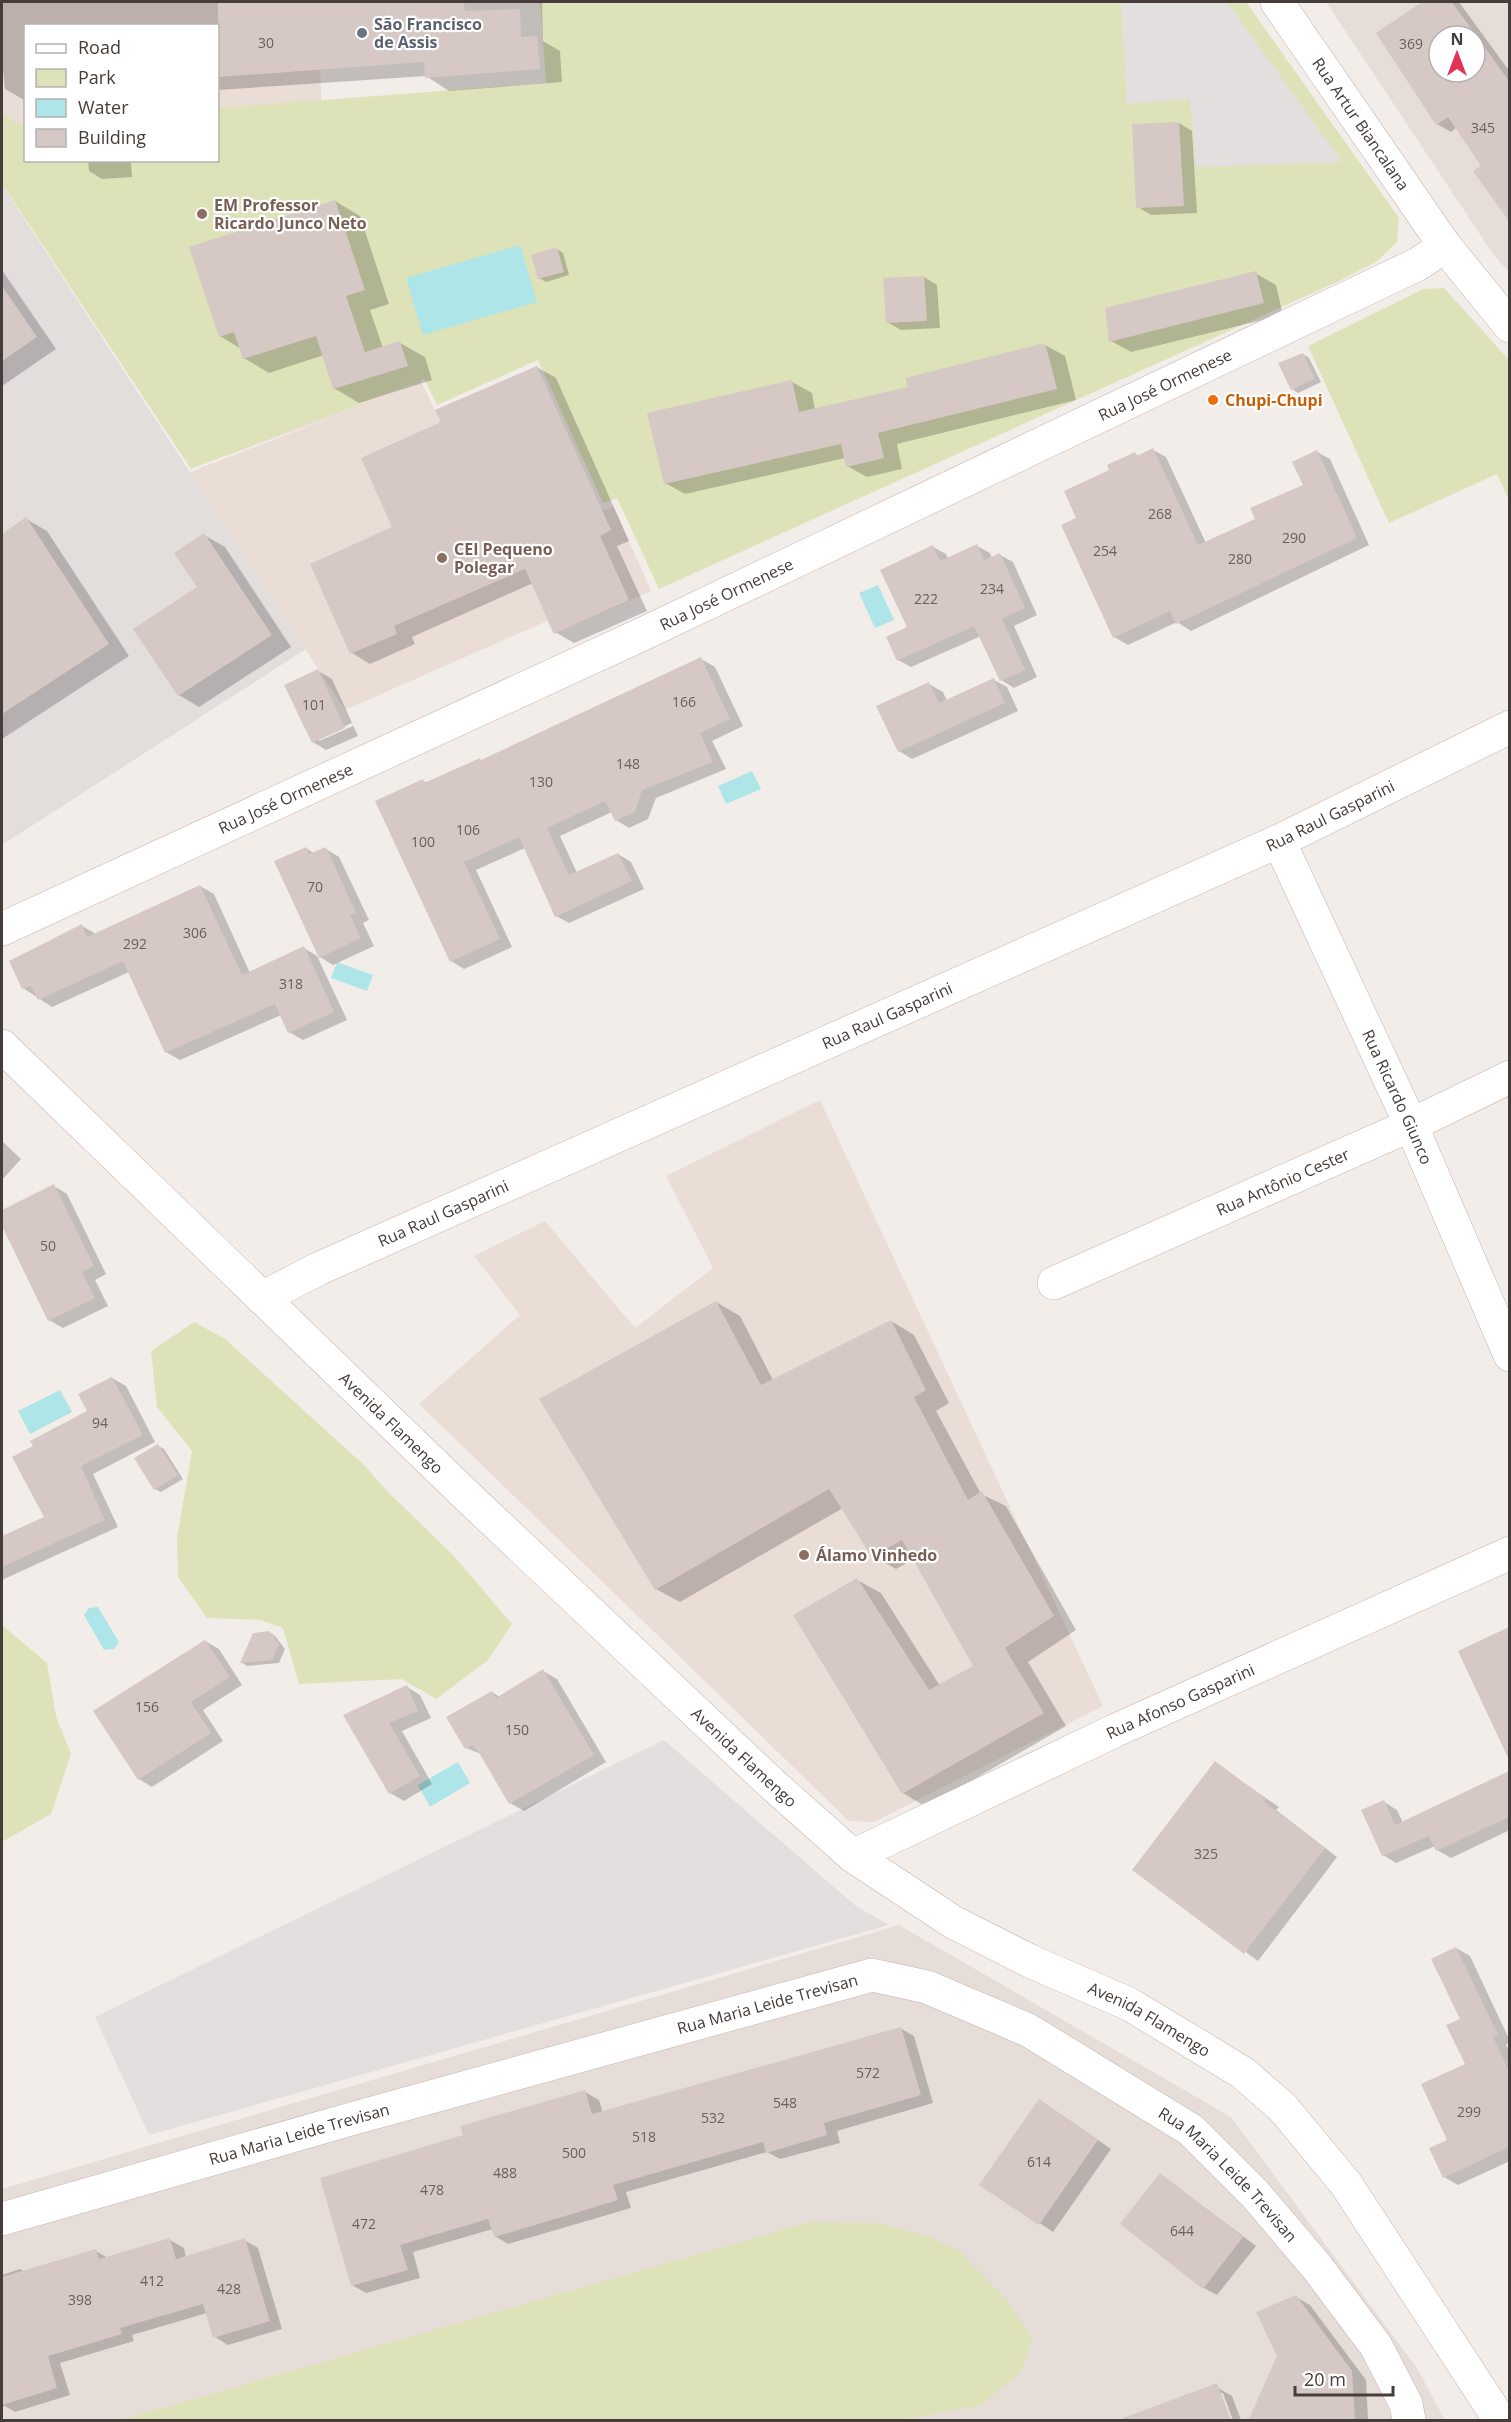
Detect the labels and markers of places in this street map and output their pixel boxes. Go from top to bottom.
place label: São Francisco de Assis [374,13,482,53]
marker: São Francisco de Assis [355,26,369,40]
place label: EM Professor Ricardo Junco Neto [214,194,367,234]
marker: EM Professor Ricardo Junco Neto [195,207,209,221]
place label: Chupi-Chupi [1225,389,1323,411]
marker: Chupi-Chupi [1206,393,1220,407]
place label: CEI Pequeno Polegar [454,538,553,578]
marker: CEI Pequeno Polegar [435,551,449,565]
place label: Álamo Vinhedo [816,1544,937,1566]
marker: Álamo Vinhedo [797,1548,811,1562]

